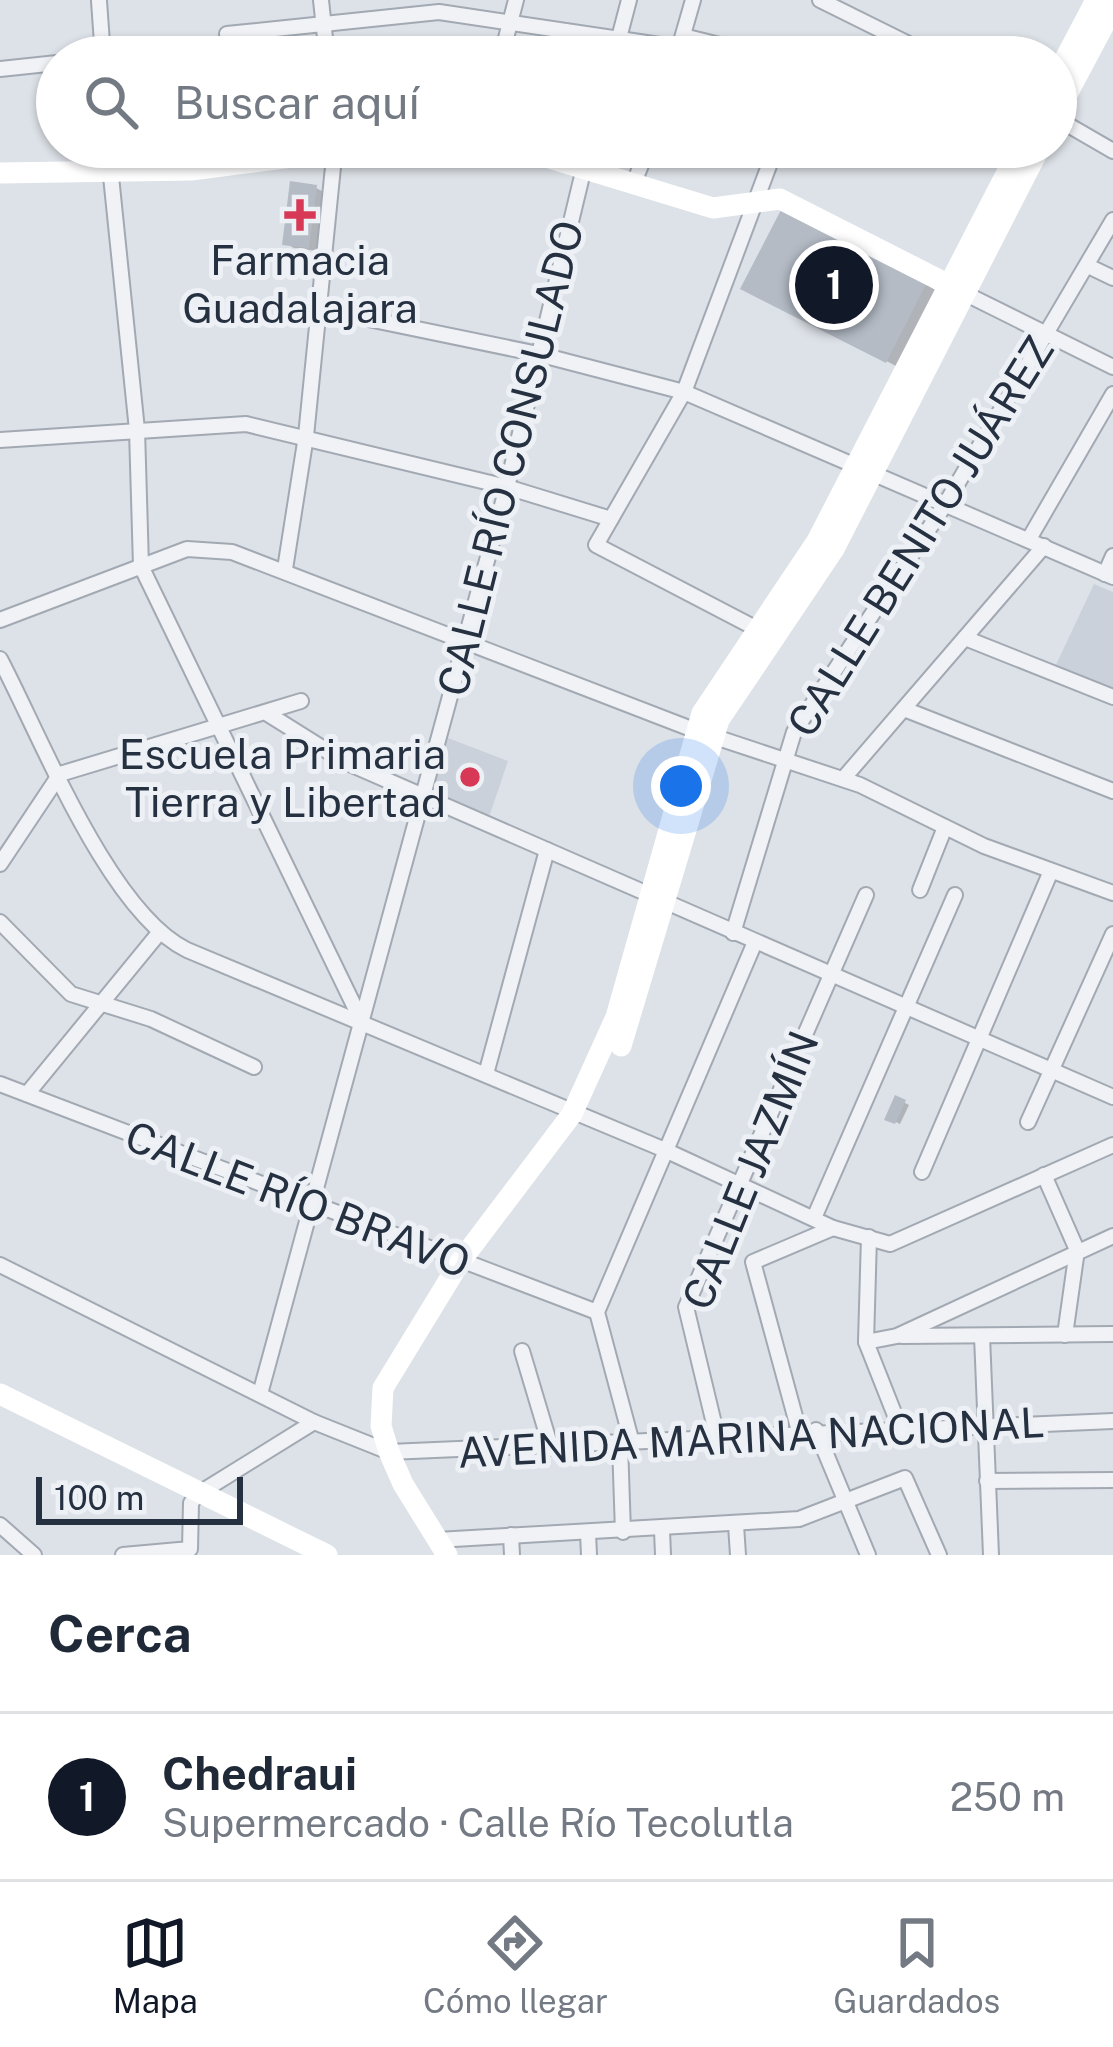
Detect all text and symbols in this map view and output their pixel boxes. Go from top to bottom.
search box [36,36,1077,168]
icon: search [78,69,144,135]
text: Buscar aquí [174,76,420,129]
marker: Farmacia Guadalajara [287,202,313,228]
street label: CALLE RÍO CONSULADO [427,215,593,701]
place label: Farmacia Guadalajara [182,235,418,332]
pin: 1 [795,240,873,330]
street label: CALLE BENITO JUÁREZ [777,327,1063,745]
place label: Escuela Primaria Tierra y Libertad [119,729,446,826]
your location [651,756,711,816]
marker: Escuela Primaria Tierra y Libertad [457,764,483,790]
street label: CALLE JAZMÍN [672,1024,828,1316]
street label: CALLE RÍO BRAVO [119,1111,477,1287]
street label: AVENIDA MARINA NACIONAL [456,1397,1046,1477]
scale bar [36,1471,243,1524]
text: 100 m [54,1479,144,1517]
text: Cerca [48,1604,192,1663]
text: Chedraui [162,1747,357,1800]
text: 1 [79,1774,95,1820]
text: 250 m [950,1774,1065,1820]
text: Supermercado · Calle Río Tecolutla [162,1800,794,1846]
tab: Mapa [113,1910,198,2020]
tab: Cómo llegar [423,1910,608,2020]
tab: Guardados [833,1910,1000,2020]

